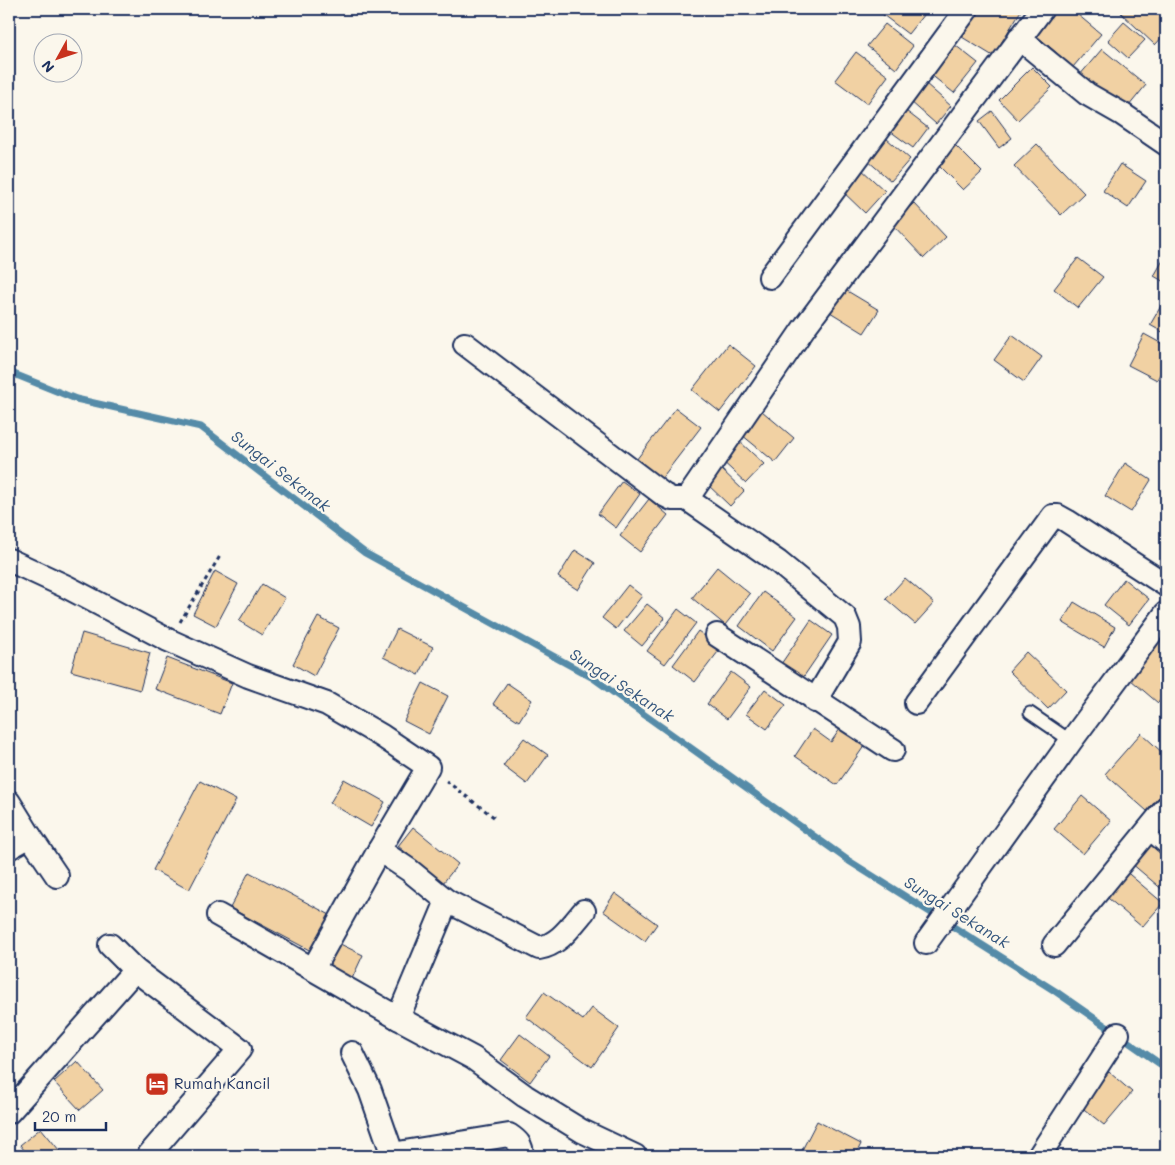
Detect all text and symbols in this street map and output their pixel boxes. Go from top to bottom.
north arrow [32,32,82,82]
text: N [37,56,58,77]
water label: Sungai Sekanak [227,425,336,516]
water label: Sungai Sekanak [566,643,679,727]
water label: Sungai Sekanak [901,871,1014,953]
hotel icon: Rumah Kancil [144,1071,170,1097]
place label: Rumah Kancil [174,1073,270,1093]
scale bar [35,1100,106,1132]
text: 20 m [42,1106,76,1126]

